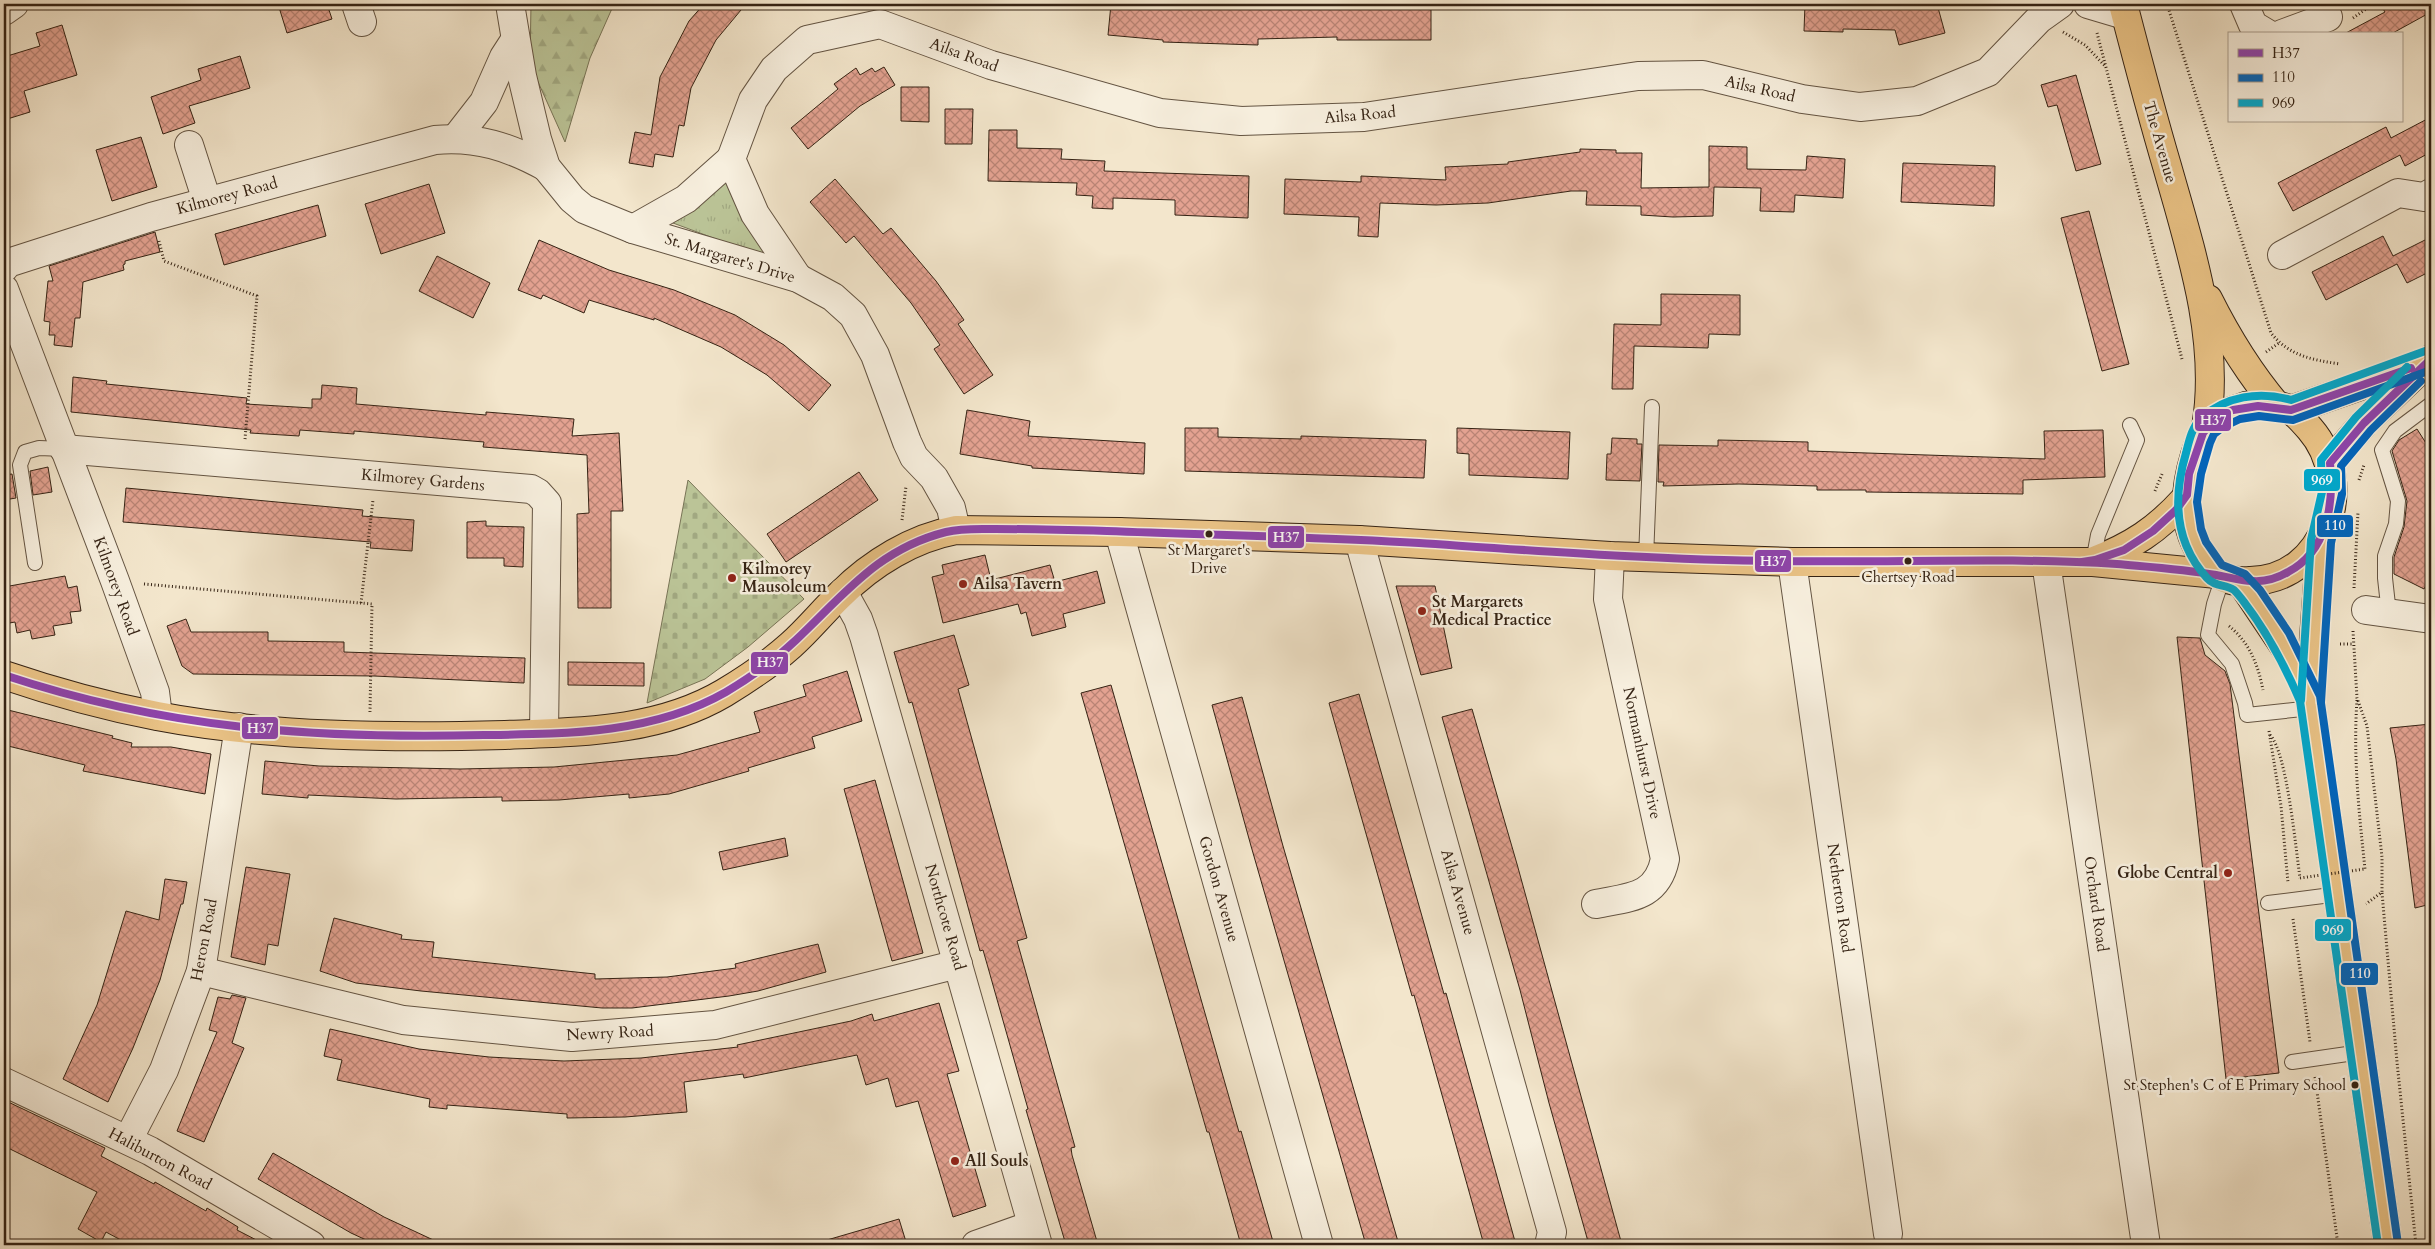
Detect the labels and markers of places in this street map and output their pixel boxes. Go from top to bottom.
marker: St Margaret's Drive [1204,529,1214,539]
place label: St Margaret's Drive [1168,540,1250,578]
marker: Chertsey Road [1903,556,1913,566]
place label: Kilmorey Mausoleum [742,558,827,598]
place label: Chertsey Road [1861,567,1955,587]
marker: Kilmorey Mausoleum [726,572,738,584]
place label: Ailsa Tavern [973,573,1063,595]
marker: Ailsa Tavern [957,578,969,590]
place label: St Margarets Medical Practice [1432,591,1552,631]
marker: St Margarets Medical Practice [1416,605,1428,617]
place label: Globe Central [2117,862,2218,884]
marker: Globe Central [2222,867,2234,879]
place label: St Stephen's C of E Primary School [2123,1075,2346,1095]
marker: St Stephen's C of E Primary School [2350,1080,2360,1090]
place label: All Souls [965,1150,1029,1172]
marker: All Souls [949,1155,961,1167]

